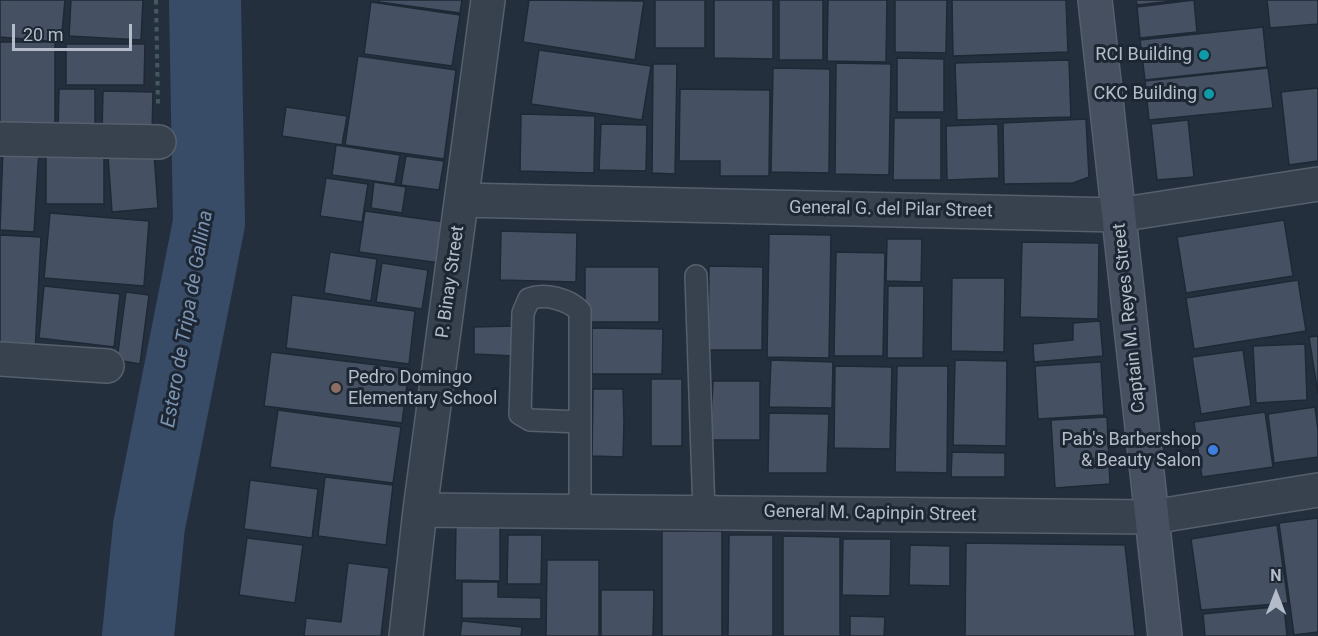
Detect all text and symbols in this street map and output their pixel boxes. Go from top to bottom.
scale bar [15,12,135,50]
text: 20 m [23,24,63,45]
place label: RCI Building [1095,44,1192,66]
marker: RCI Building [1197,48,1211,62]
place label: CKC Building [1094,83,1197,105]
marker: CKC Building [1202,87,1216,101]
street label: General G. del Pilar Street [789,197,993,223]
water label: Estero de Tripa de Gallina [157,209,219,429]
street label: Captain M. Reyes Street [1109,222,1151,414]
street label: P. Binay Street [432,224,470,340]
place label: Pedro Domingo Elementary School [348,367,497,410]
marker: Pedro Domingo Elementary School [329,381,343,395]
place label: Pab's Barbershop & Beauty Salon [1061,429,1201,472]
marker: Pab's Barbershop & Beauty Salon [1206,443,1220,457]
street label: General M. Capinpin Street [763,501,977,527]
north arrow [1246,564,1306,624]
text: N [1270,566,1282,585]

